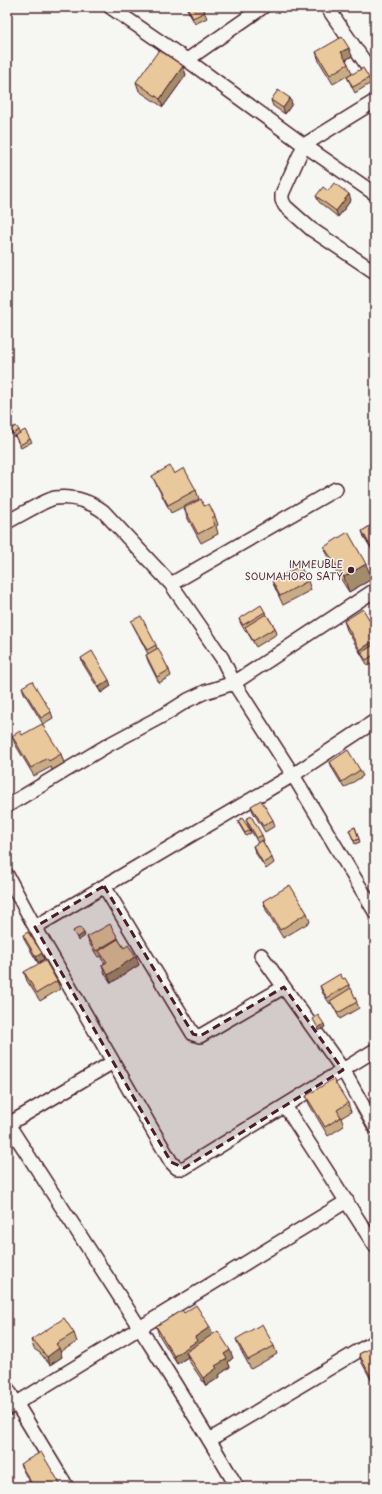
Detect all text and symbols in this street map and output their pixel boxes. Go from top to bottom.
place label: IMMEUBLE SOUMAHORO SATY [245,556,343,583]
marker: IMMEUBLE SOUMAHORO SATY [346,565,356,575]

